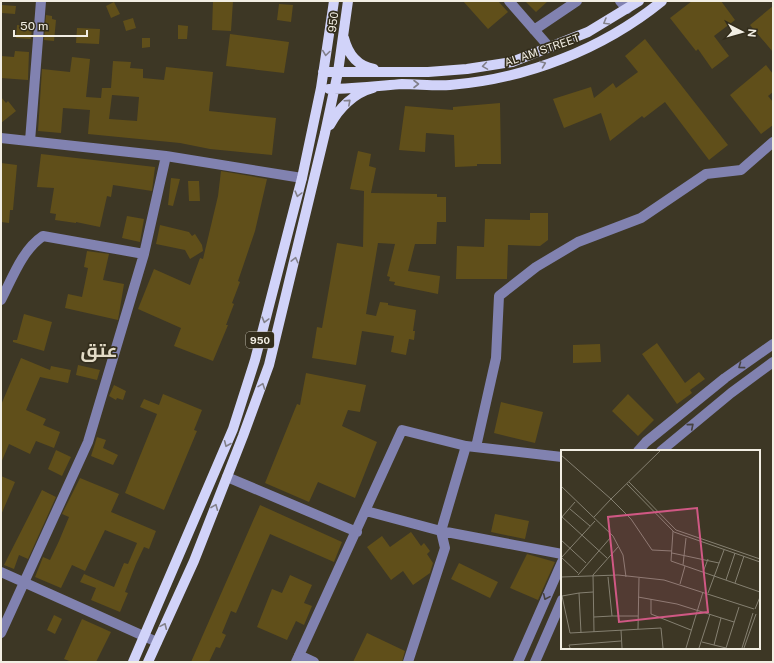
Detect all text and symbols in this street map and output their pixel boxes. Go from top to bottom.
street label: 950 [326,11,340,33]
scale bar [14,12,87,38]
north arrow [722,12,762,52]
one-way arrow [603,17,610,24]
text: 50 m [20,19,48,33]
text: N [746,28,758,38]
street label: AL AM STREET [503,31,582,68]
one-way arrow [322,50,331,57]
one-way arrow [540,61,547,69]
one-way arrow [482,62,488,70]
one-way arrow [413,80,419,88]
one-way arrow [343,100,351,107]
one-way arrow [294,191,302,198]
one-way arrow [290,257,298,263]
one-way arrow [261,317,270,324]
road number: 950 [246,332,274,348]
district label: عتق [81,339,117,362]
one-way arrow [739,361,746,368]
one-way arrow [257,382,265,389]
one-way arrow [686,424,693,431]
one-way arrow [223,441,231,448]
inset map [561,450,760,649]
one-way arrow [211,504,219,511]
one-way arrow [543,594,551,601]
one-way arrow [159,623,167,631]

